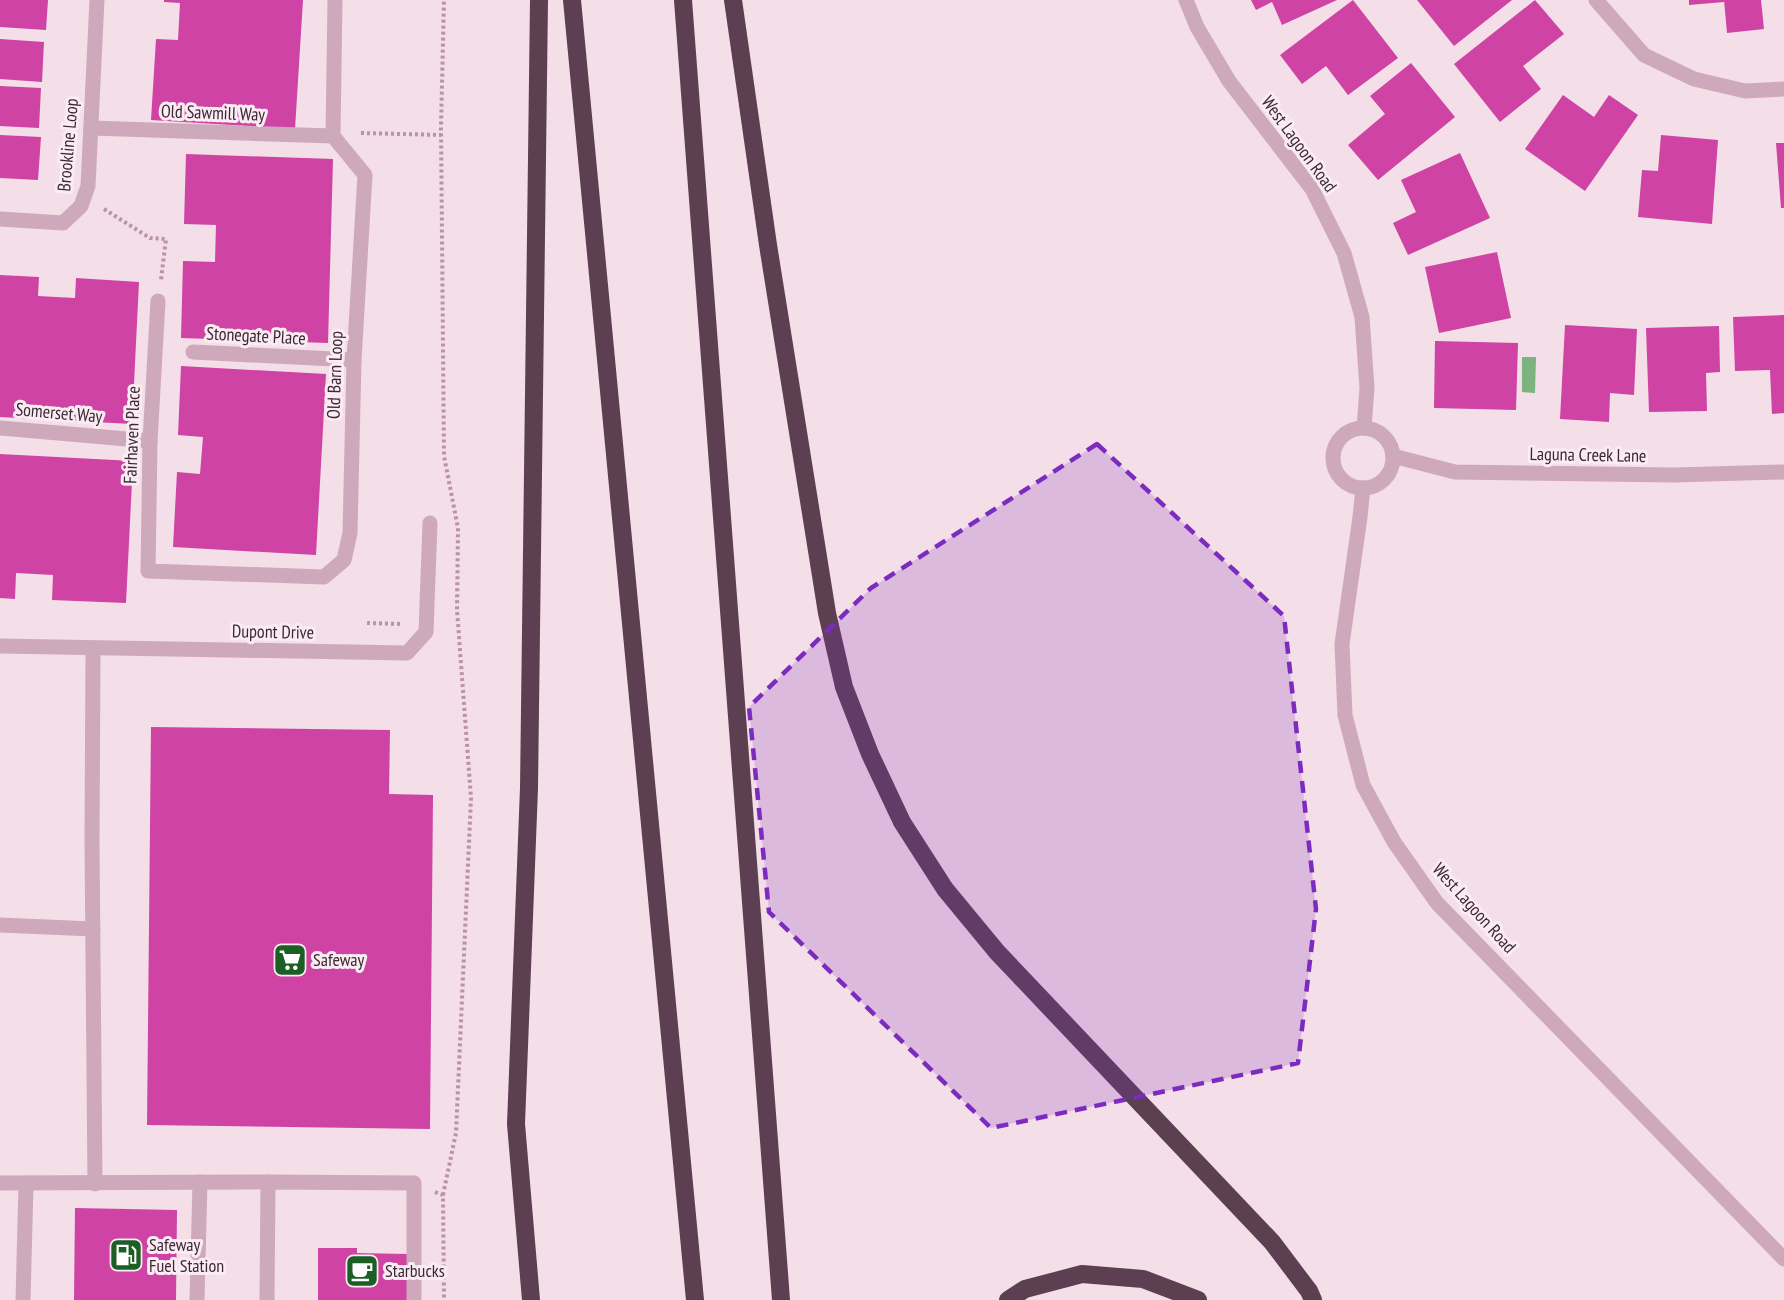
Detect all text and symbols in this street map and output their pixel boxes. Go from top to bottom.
street label: West Lagoon Road [1257,91,1342,197]
street label: Brookline Loop [52,97,83,192]
street label: Old Sawmill Way [161,99,266,126]
street label: Stonegate Place [206,321,306,350]
street label: Old Barn Loop [321,330,348,419]
street label: Fairhaven Place [118,386,145,484]
street label: Somerset Way [15,397,104,428]
street label: Laguna Creek Lane [1529,442,1647,467]
street label: Dupont Drive [232,619,314,644]
street label: West Lagoon Road [1428,858,1521,958]
supermarket icon: Safeway [272,942,308,978]
place label: Safeway [313,948,364,971]
place label: Safeway Fuel Station [149,1233,224,1277]
fuel station icon: Safeway Fuel Station [108,1237,144,1273]
cafe icon: Starbucks [344,1253,380,1289]
place label: Starbucks [385,1259,445,1282]

